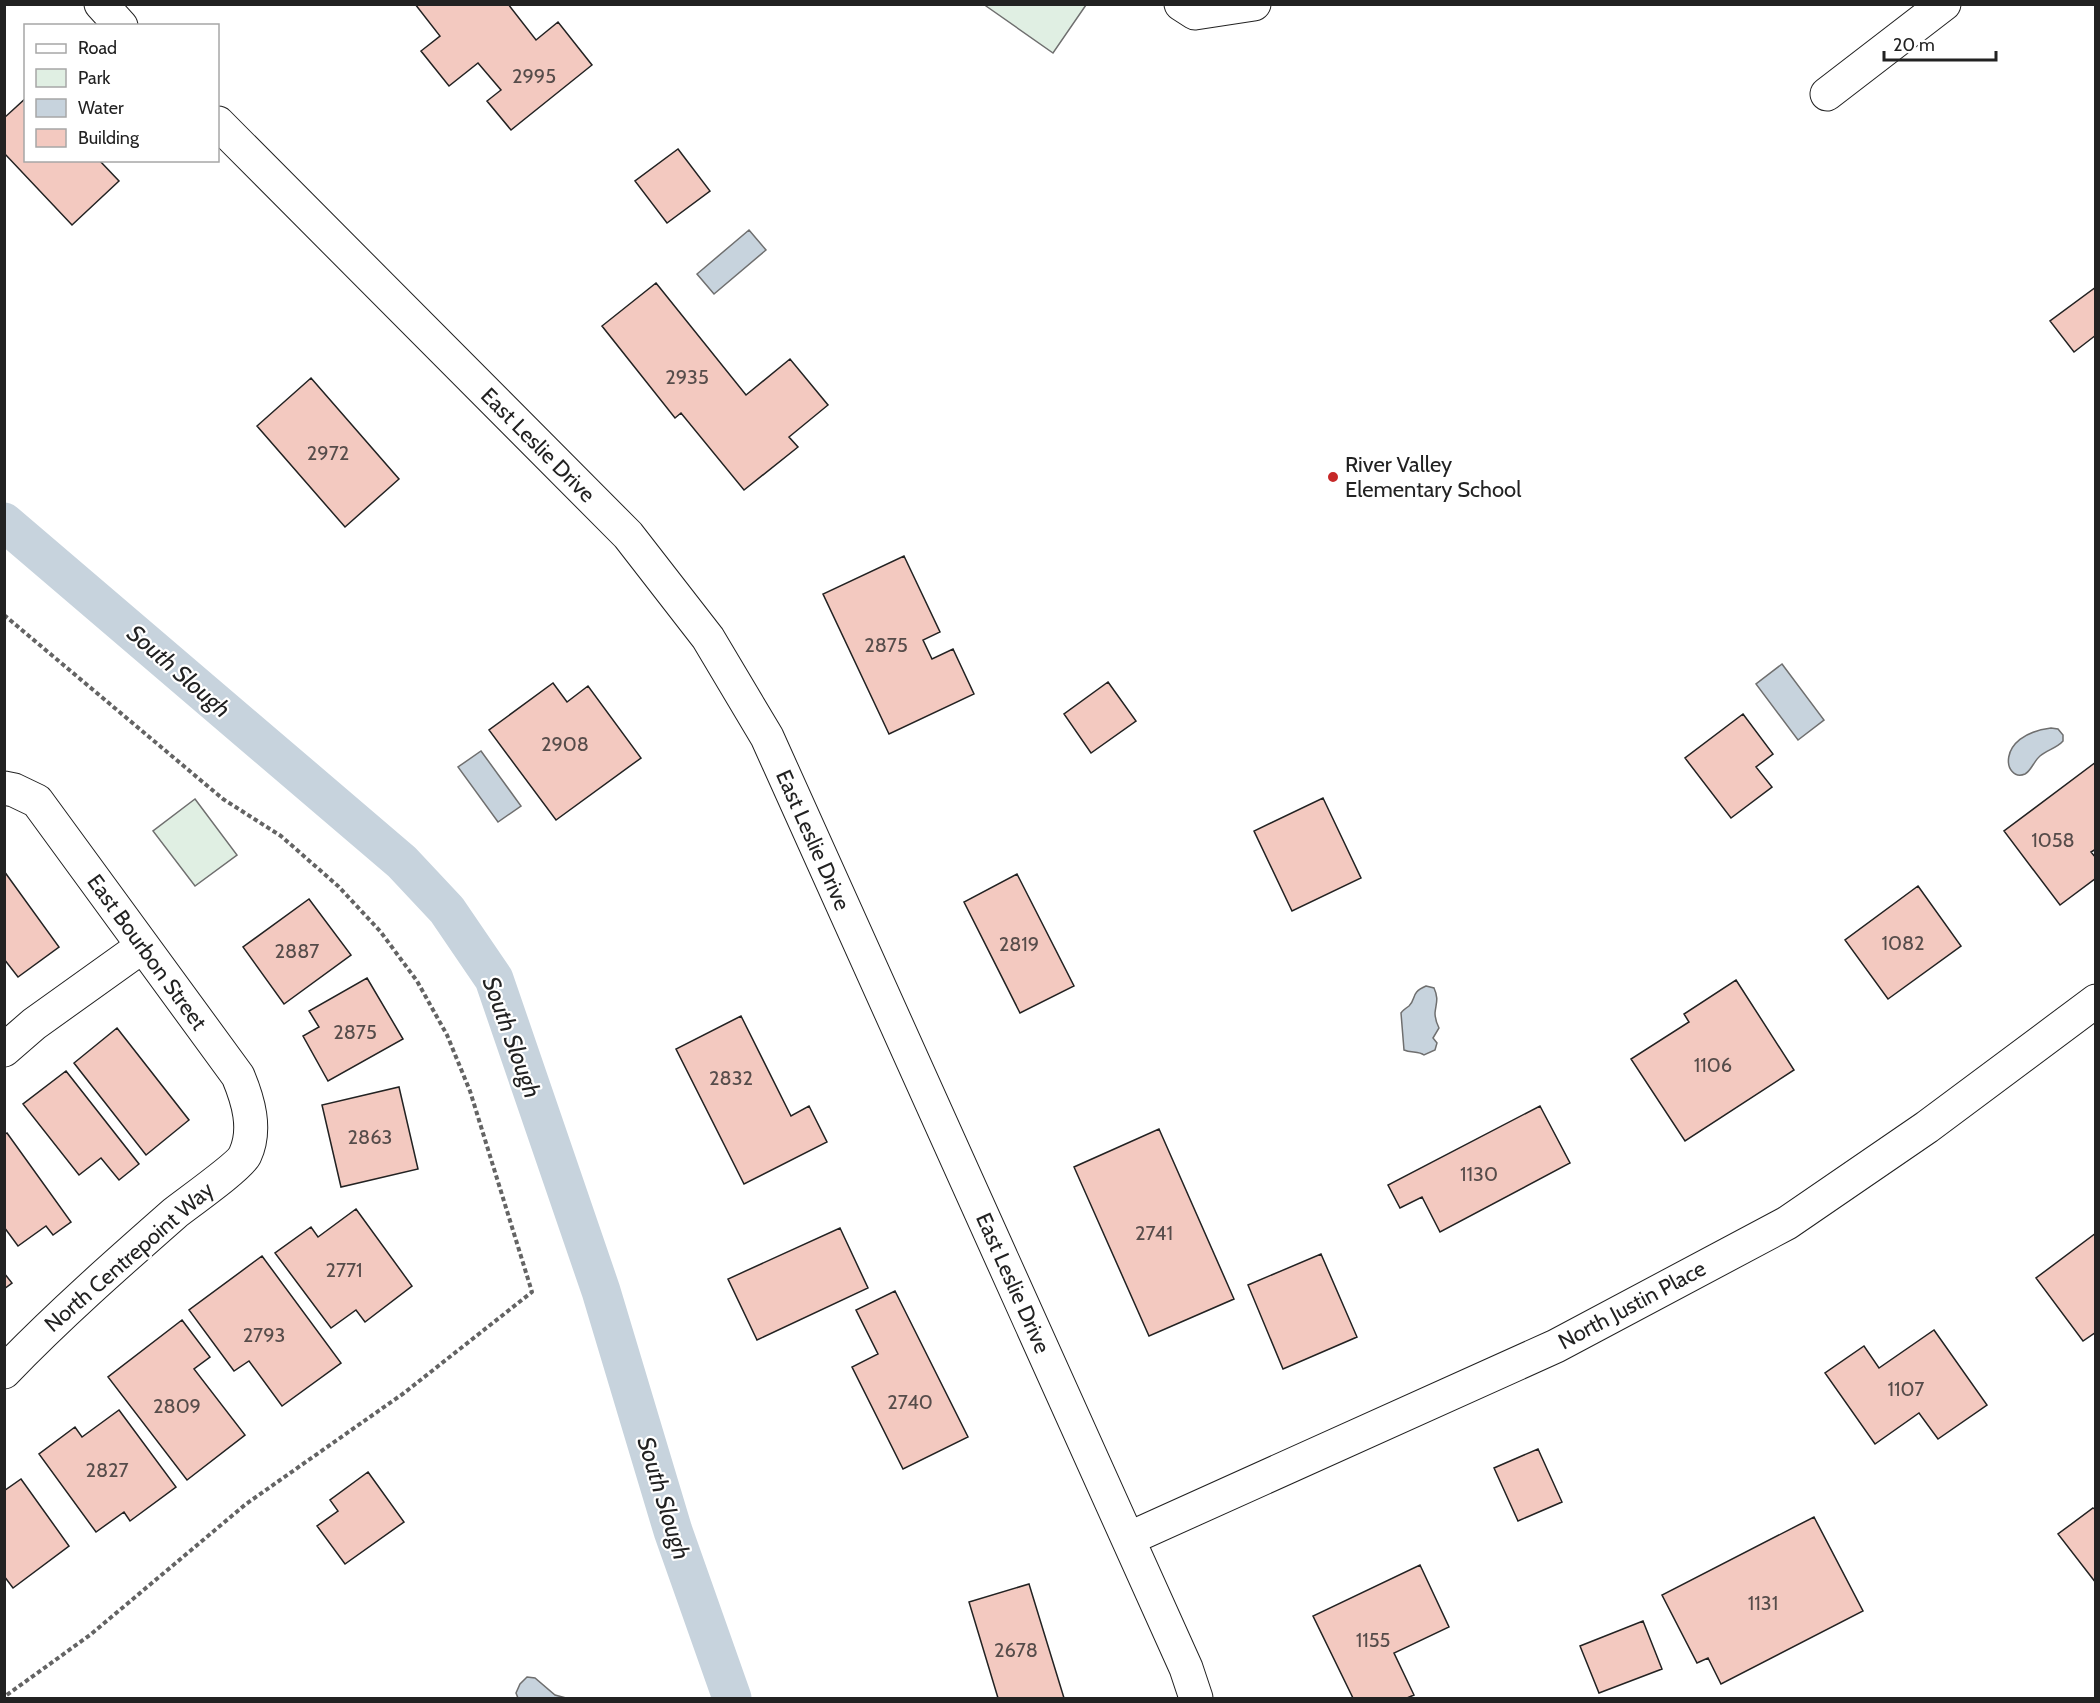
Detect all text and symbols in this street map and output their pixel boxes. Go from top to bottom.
legend [24,24,219,162]
scale bar [1884,24,1996,62]
text: 20 m [1893,34,1935,56]
text: Road [78,37,117,59]
house number: 2995 [512,64,556,88]
text: Park [78,67,111,89]
text: Water [78,97,124,119]
text: Building [78,127,140,149]
house number: 2935 [665,365,709,389]
street label: East Leslie Drive [475,382,601,508]
house number: 2972 [307,441,349,465]
place label: River Valley Elementary School [1345,451,1522,503]
marker: River Valley Elementary School [1326,470,1340,484]
water label: South Slough [122,618,236,724]
house number: 2875 [864,633,908,657]
house number: 2908 [541,732,589,756]
street label: East Leslie Drive [770,766,856,914]
house number: 1058 [2031,828,2075,852]
street label: East Bourbon Street [81,869,213,1036]
house number: 1082 [1881,931,1925,955]
house number: 2819 [999,932,1039,956]
house number: 2887 [275,939,319,963]
water label: South Slough [477,972,547,1102]
house number: 2875 [333,1020,377,1044]
house number: 1106 [1694,1053,1732,1077]
house number: 2832 [709,1066,753,1090]
house number: 2863 [348,1125,392,1149]
house number: 1130 [1460,1162,1498,1186]
street label: North Centrepoint Way [39,1176,219,1338]
street label: East Leslie Drive [970,1209,1056,1357]
house number: 2741 [1135,1221,1173,1245]
street label: North Justin Place [1554,1255,1710,1355]
house number: 2771 [325,1258,363,1282]
house number: 2793 [243,1323,285,1347]
house number: 1107 [1888,1377,1924,1401]
house number: 2740 [887,1390,933,1414]
house number: 2809 [153,1394,201,1418]
water label: South Slough [632,1433,696,1563]
house number: 2827 [85,1458,129,1482]
house number: 1131 [1748,1591,1778,1615]
house number: 1155 [1356,1628,1390,1652]
house number: 2678 [994,1638,1038,1662]

